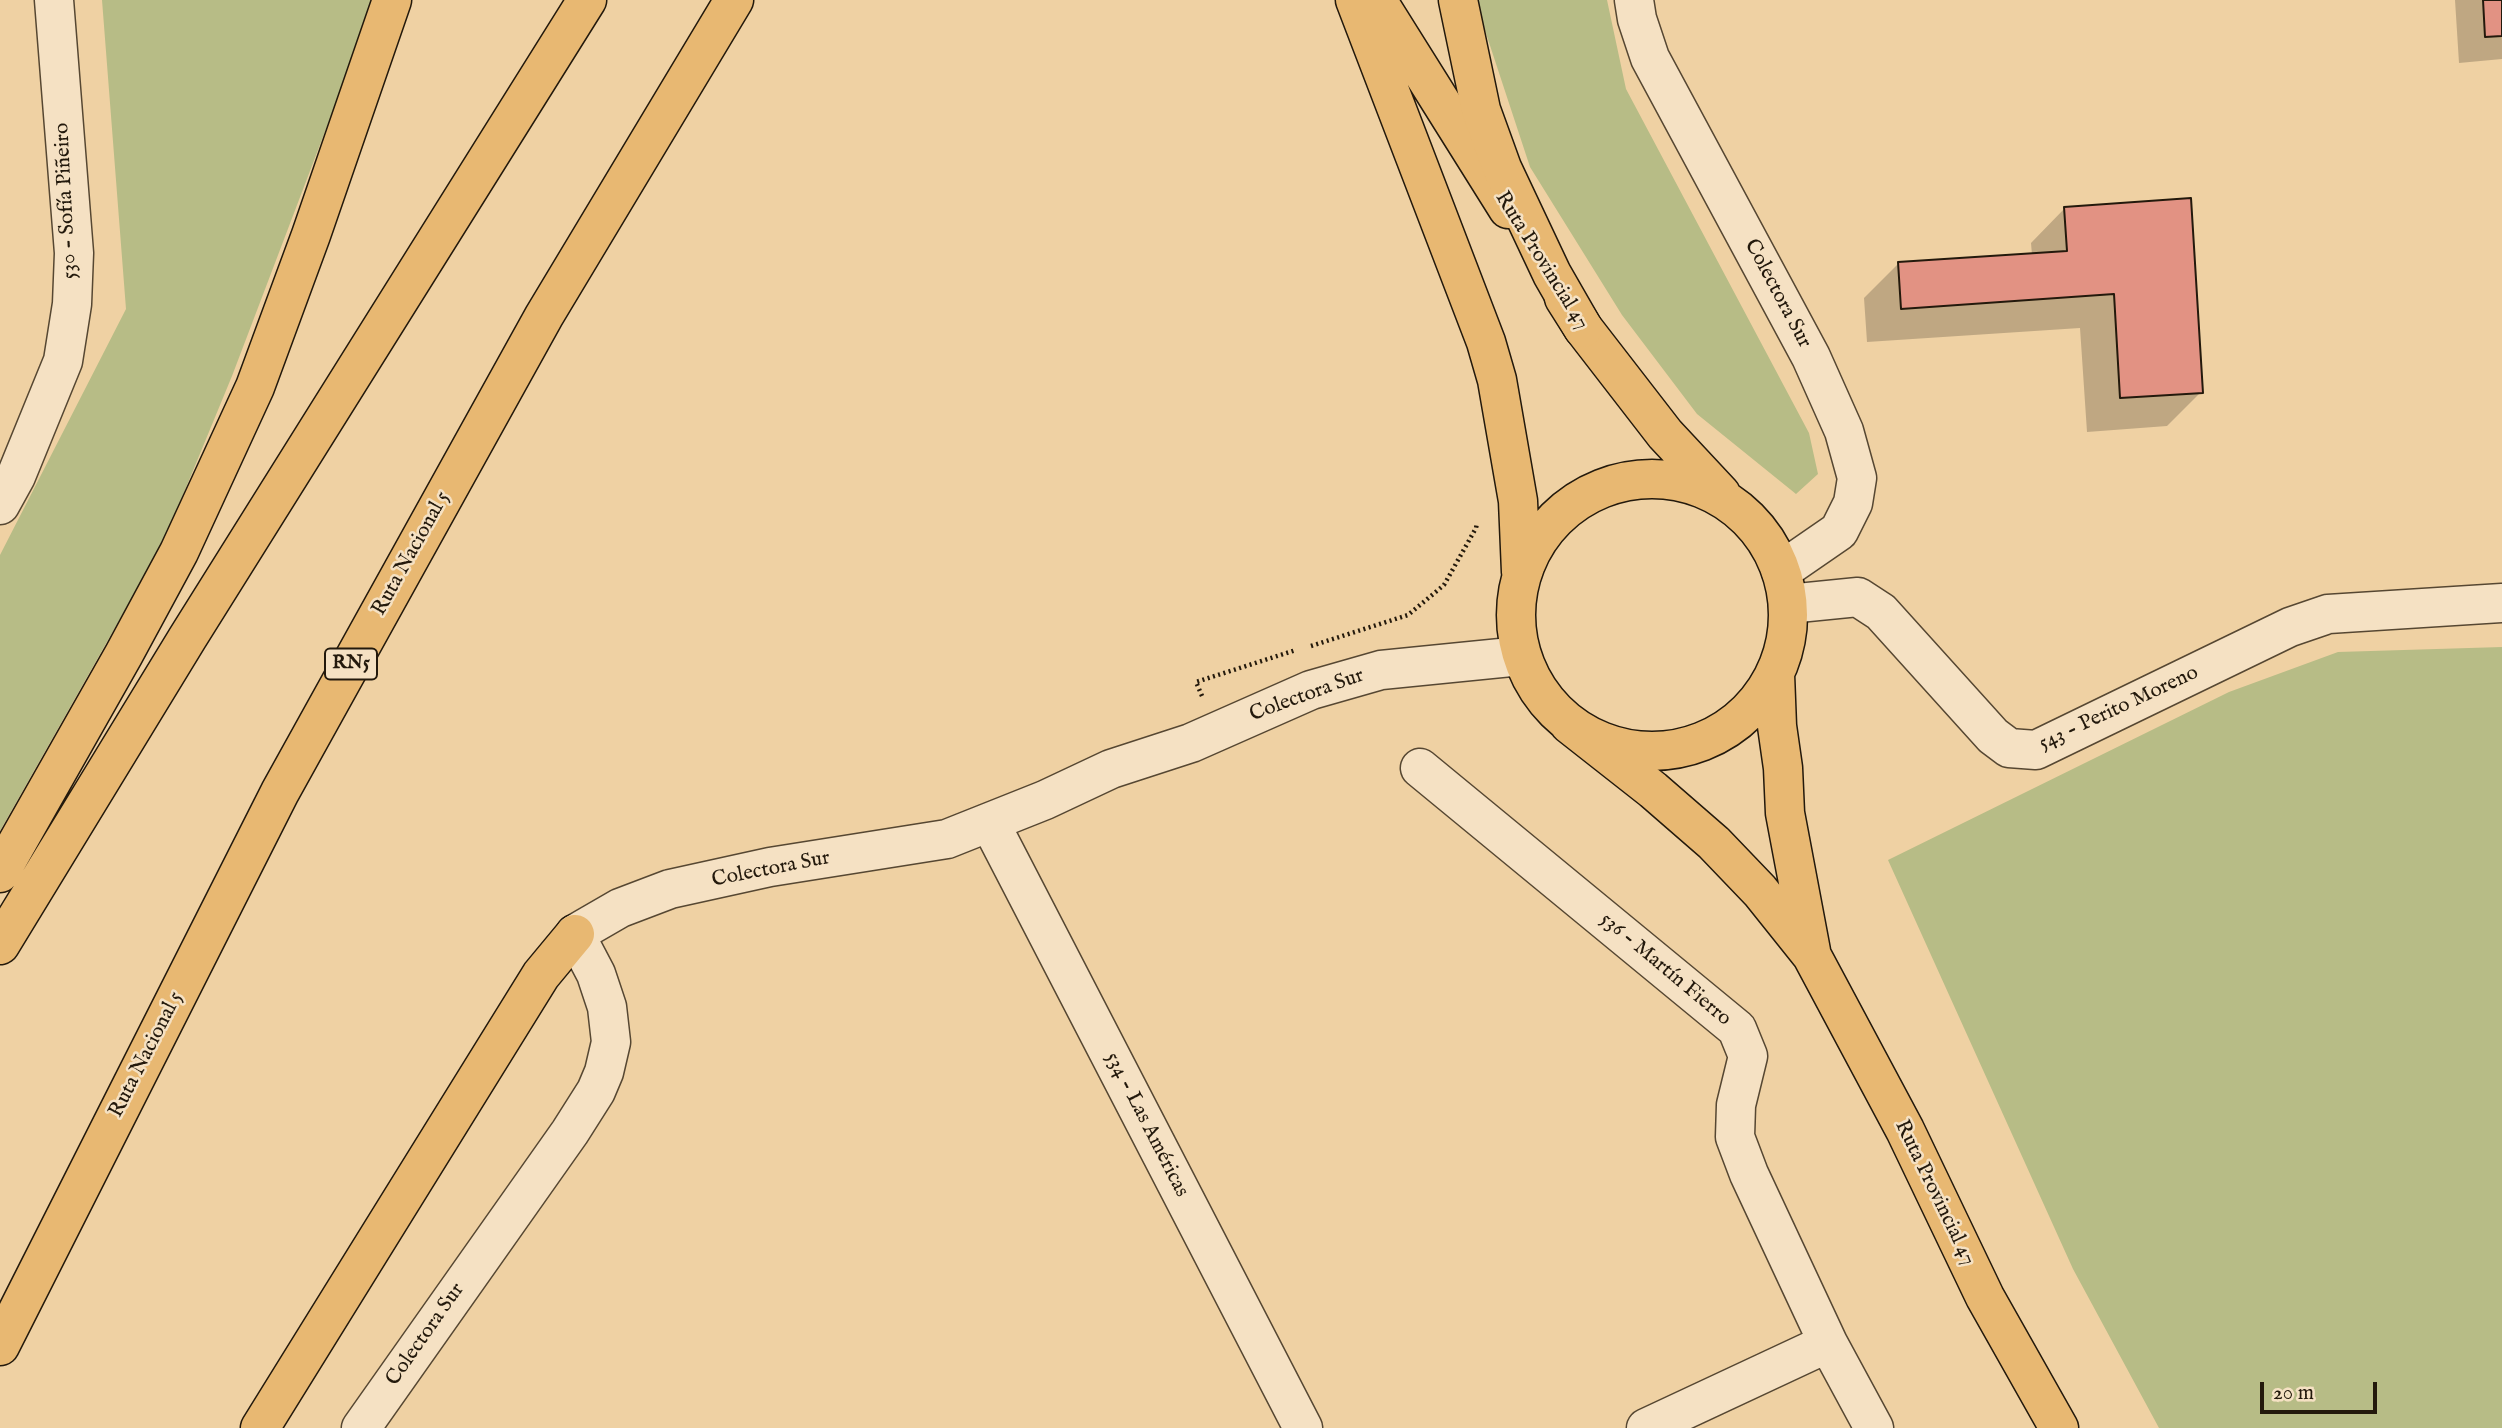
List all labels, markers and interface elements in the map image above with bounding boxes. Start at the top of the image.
street label: 530 - Sofía Piñeiro [50,122,84,280]
street label: Ruta Provincial 47 [1488,187,1594,335]
street label: Colectora Sur [1738,235,1816,353]
street label: Ruta Nacional 5 [367,487,457,621]
road number: RN5 [325,649,377,680]
street label: 543 - Perito Moreno [2035,661,2203,757]
street label: Colectora Sur [1246,664,1368,728]
street label: Colectora Sur [710,846,832,894]
street label: 536 - Martín Fierro [1594,908,1736,1032]
street label: Ruta Nacional 5 [104,988,190,1122]
street label: 534 - Las Américas [1099,1048,1193,1202]
street label: Ruta Provincial 47 [1888,1116,1980,1270]
street label: Colectora Sur [381,1279,471,1391]
scale bar [2264,1368,2381,1412]
text: 20 m [2273,1380,2314,1407]

